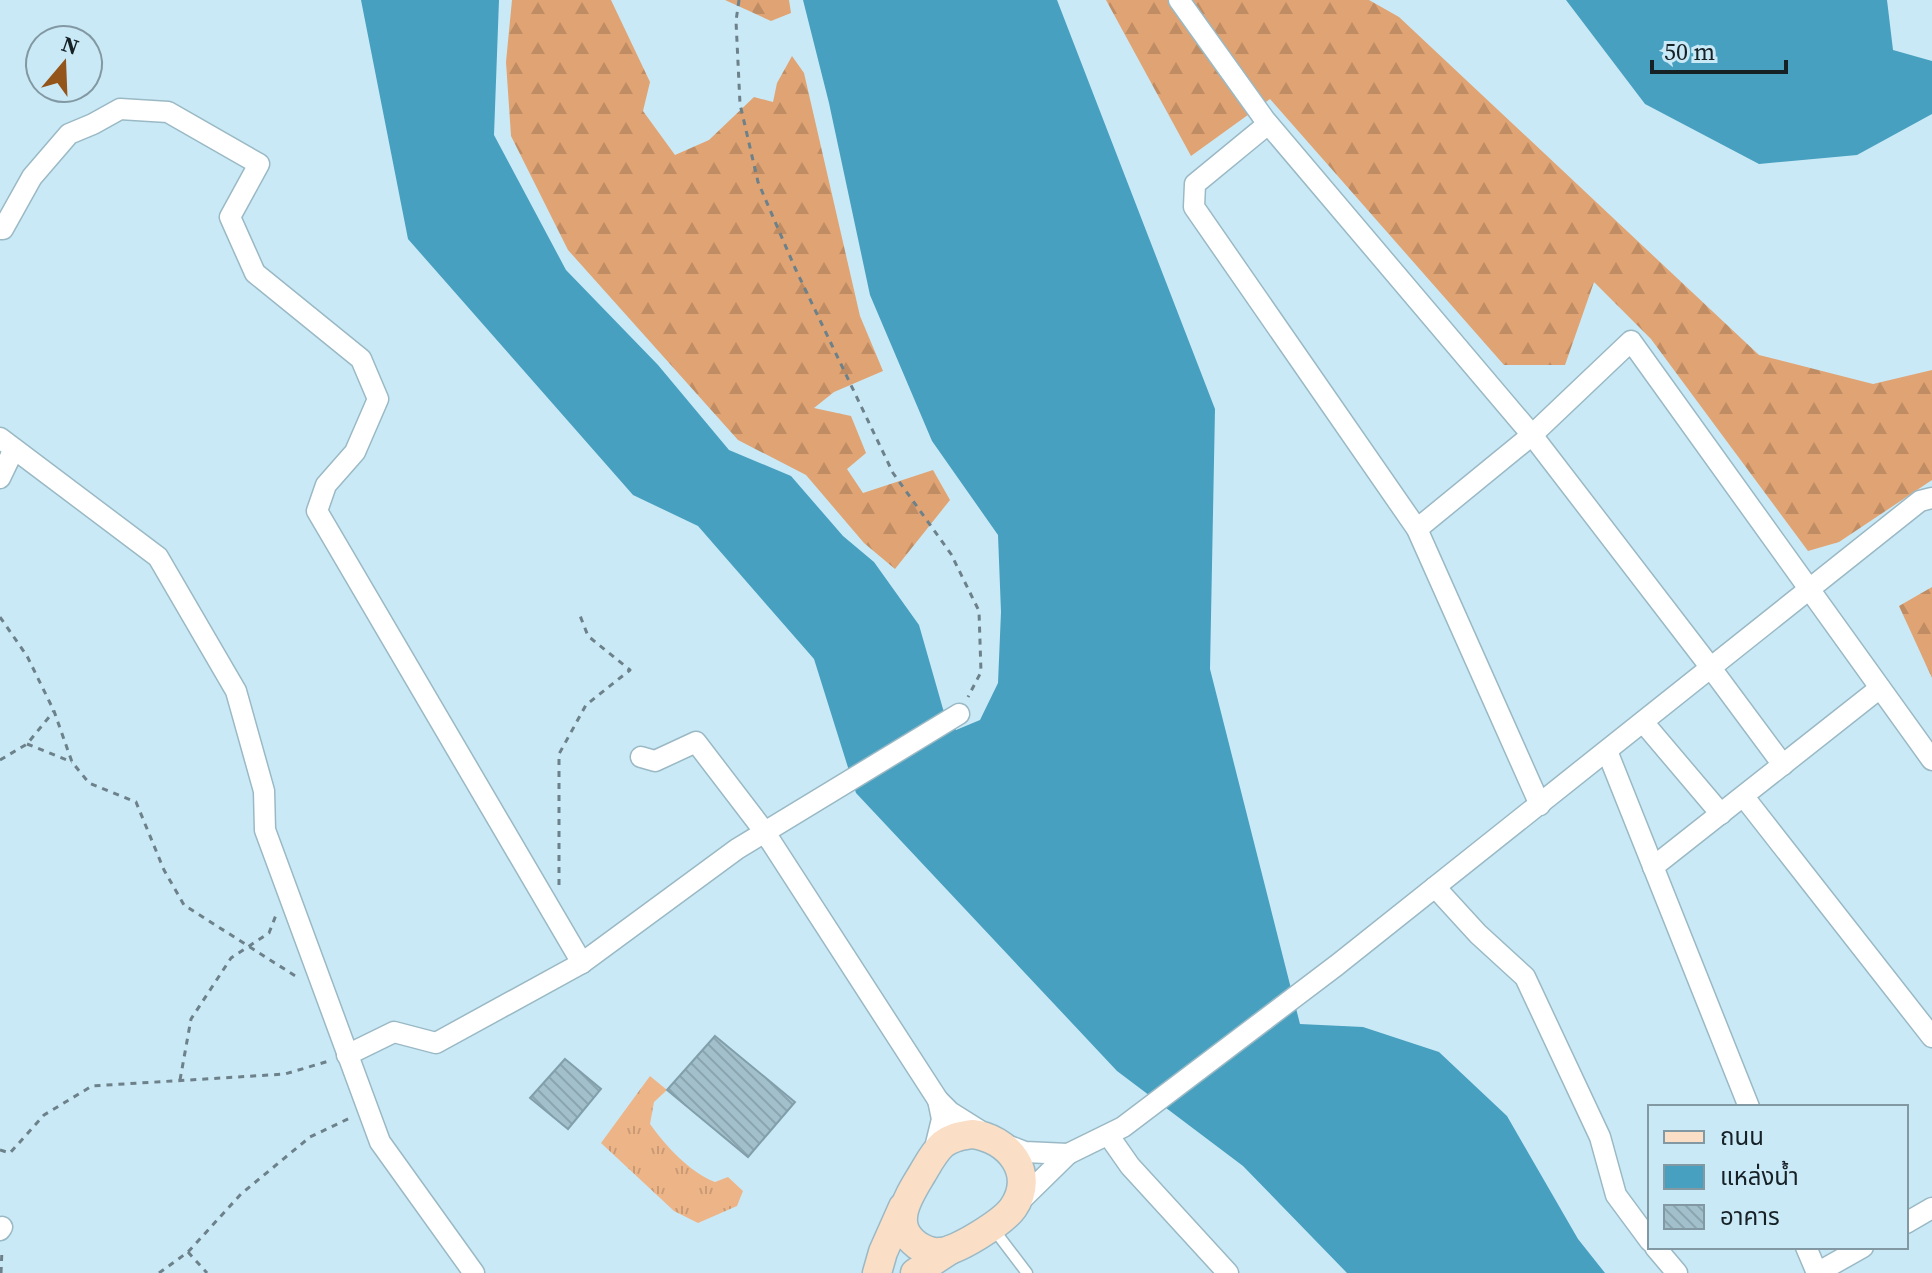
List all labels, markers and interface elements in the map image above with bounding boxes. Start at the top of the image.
north arrow [24,24,104,104]
scale bar [1652,24,1786,74]
text: N [58,28,83,62]
text: 50 m [1664,35,1715,68]
legend [1648,1105,1908,1249]
text: ถนน [1720,1120,1764,1153]
text: แหล่งน้ำ [1720,1160,1799,1193]
text: อาคาร [1720,1200,1780,1233]

